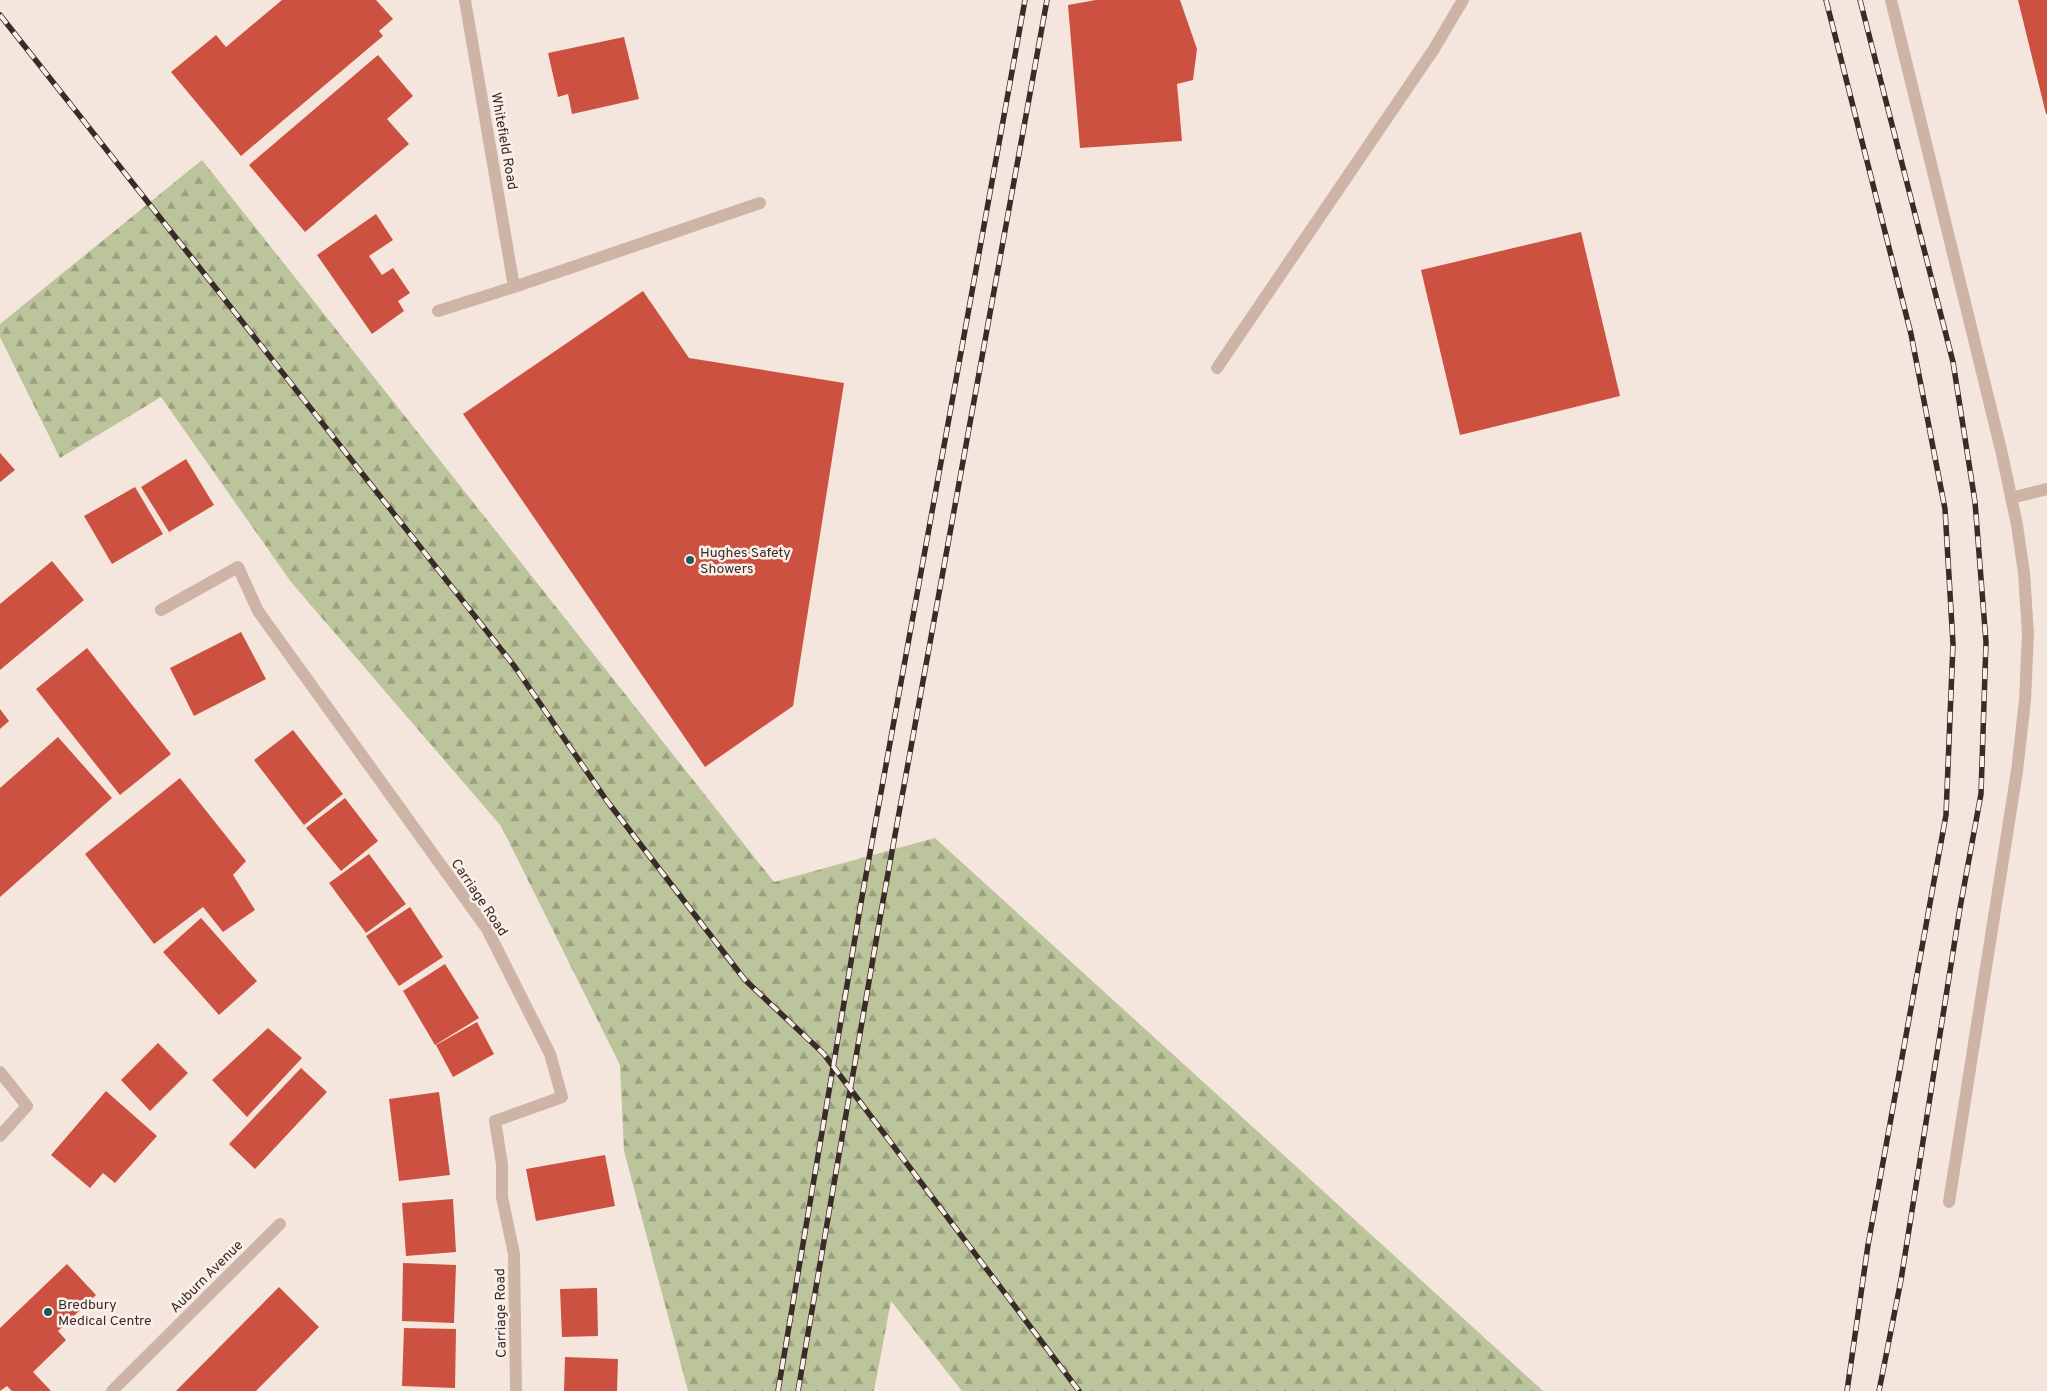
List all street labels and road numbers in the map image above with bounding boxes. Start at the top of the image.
street label: Whitefield Road [487,91,520,191]
street label: Carriage Road [447,856,511,940]
street label: Auburn Avenue [167,1237,247,1317]
street label: Carriage Road [492,1268,511,1358]

